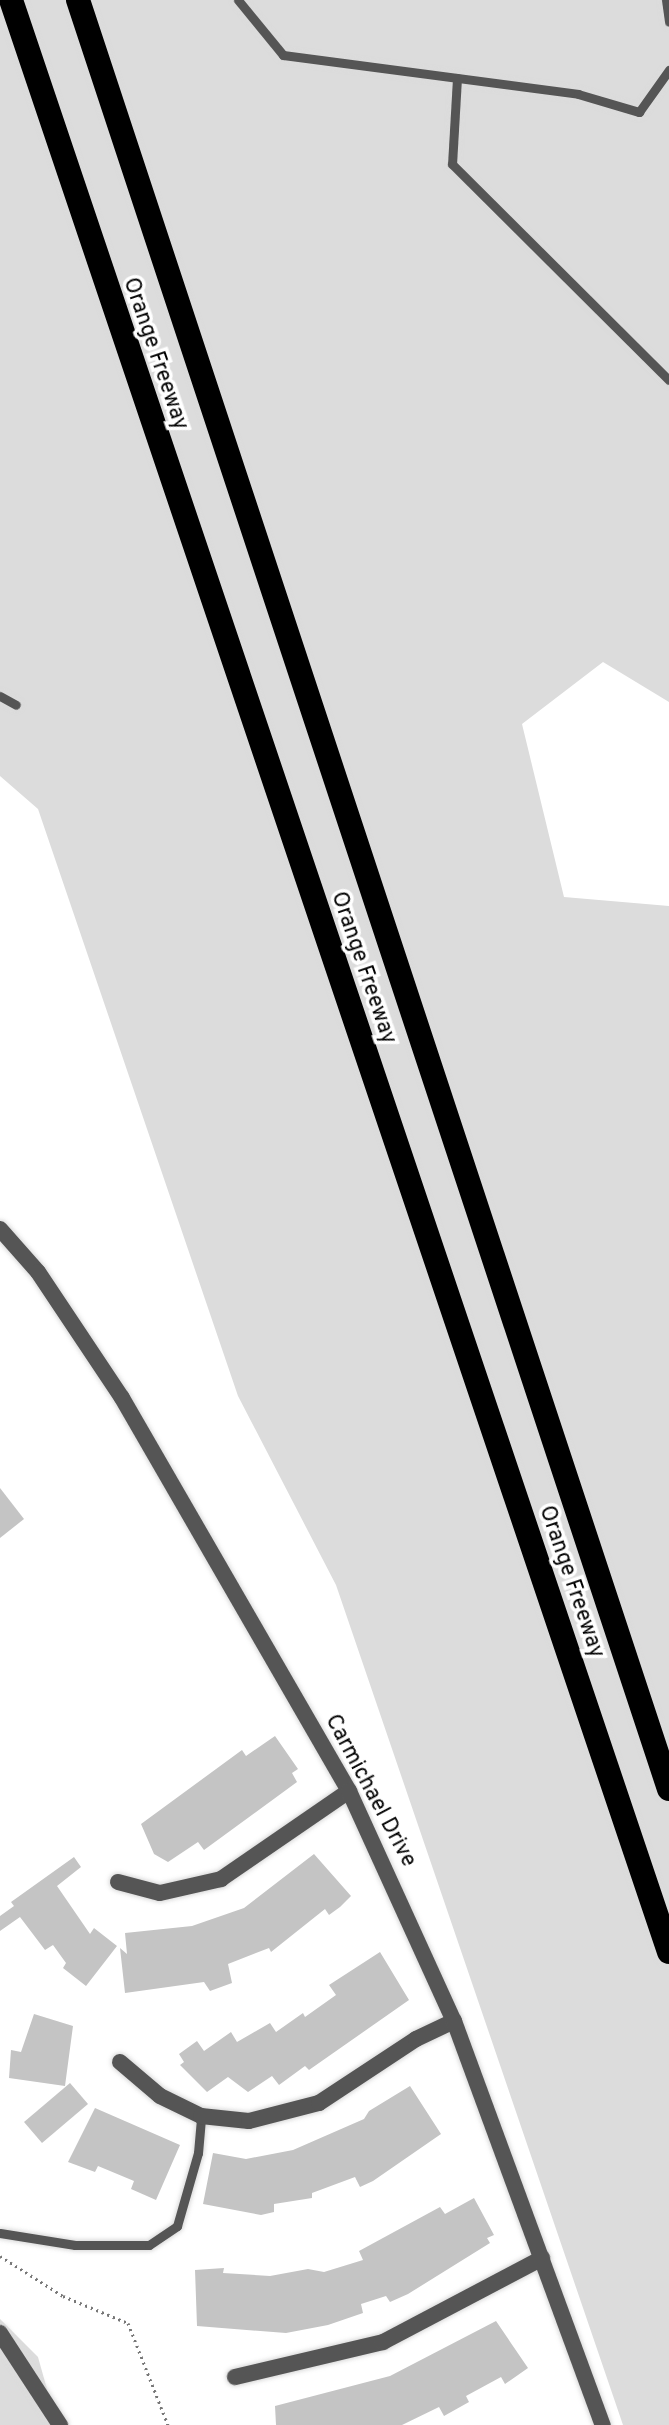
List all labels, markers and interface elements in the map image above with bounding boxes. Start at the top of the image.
street label: Orange Freeway [117,274,193,434]
street label: Orange Freeway [325,888,401,1048]
street label: Orange Freeway [533,1502,609,1662]
street label: Carmichael Drive [319,1710,421,1872]

